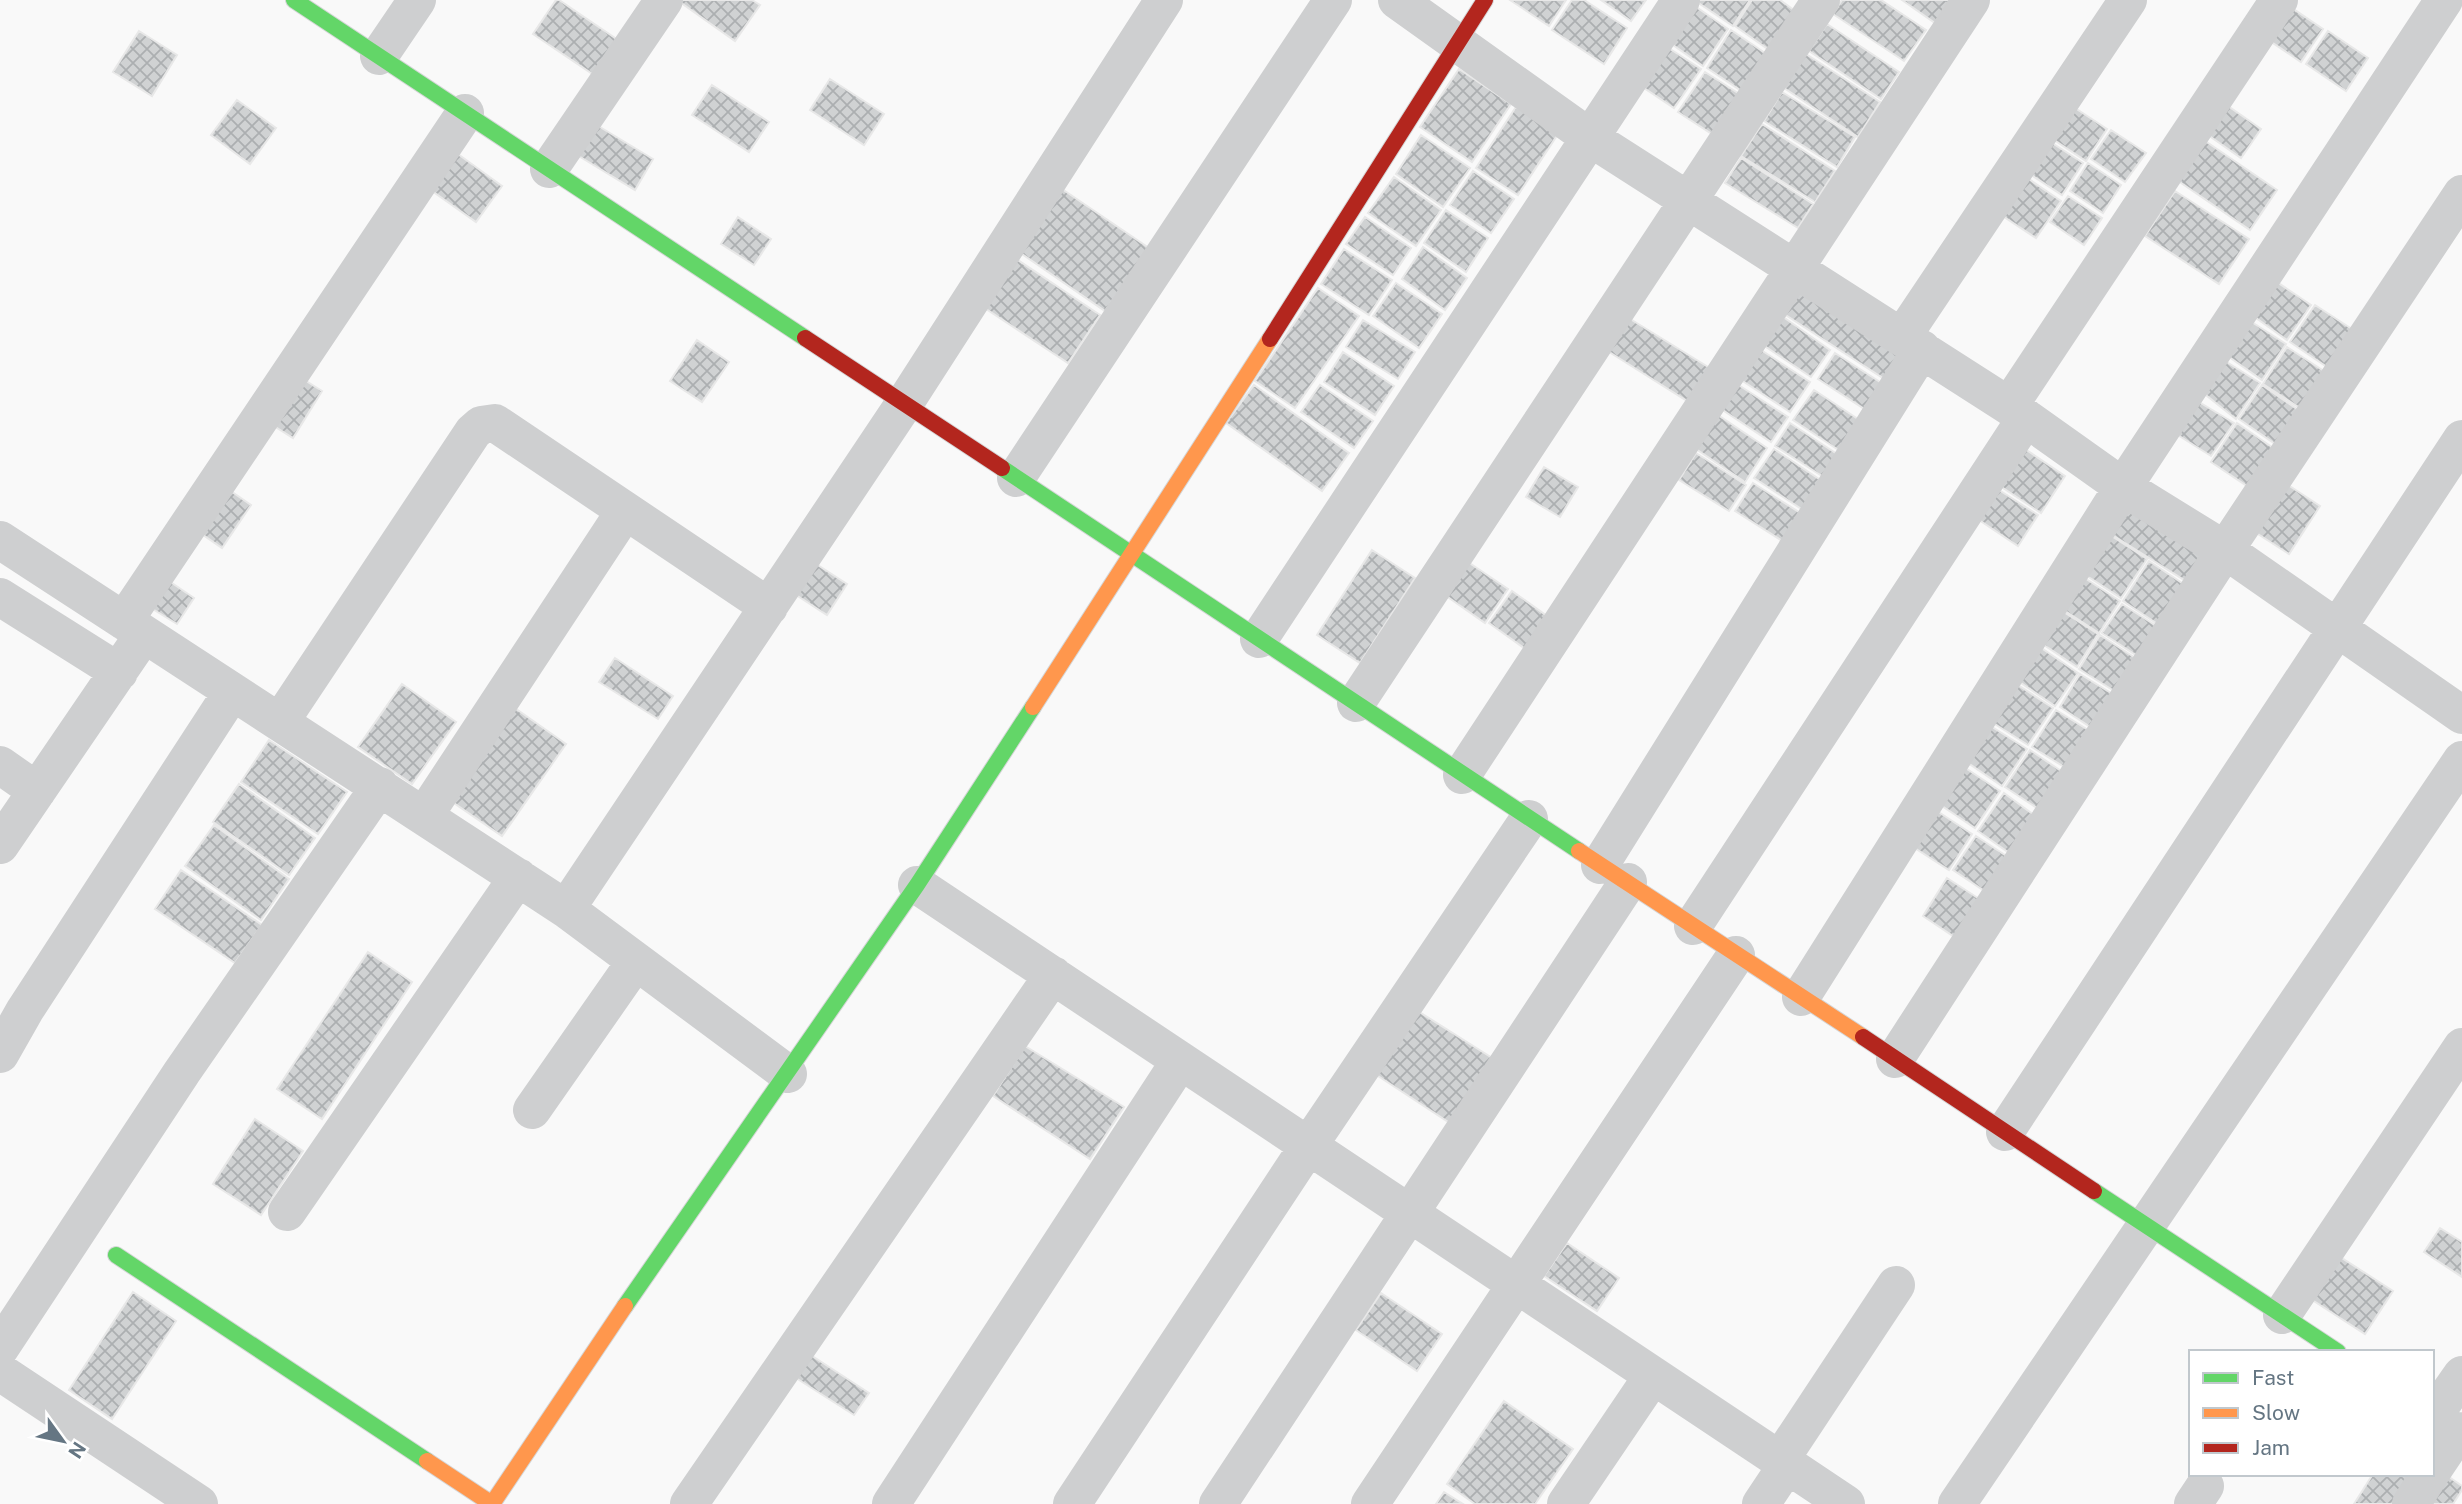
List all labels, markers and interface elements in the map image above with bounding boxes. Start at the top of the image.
legend [2189,1350,2434,1476]
text: Fast [2252,1365,2294,1390]
text: Slow [2252,1400,2300,1425]
north arrow [28,1406,98,1476]
text: Jam [2252,1435,2290,1460]
text: N [64,1438,91,1462]

